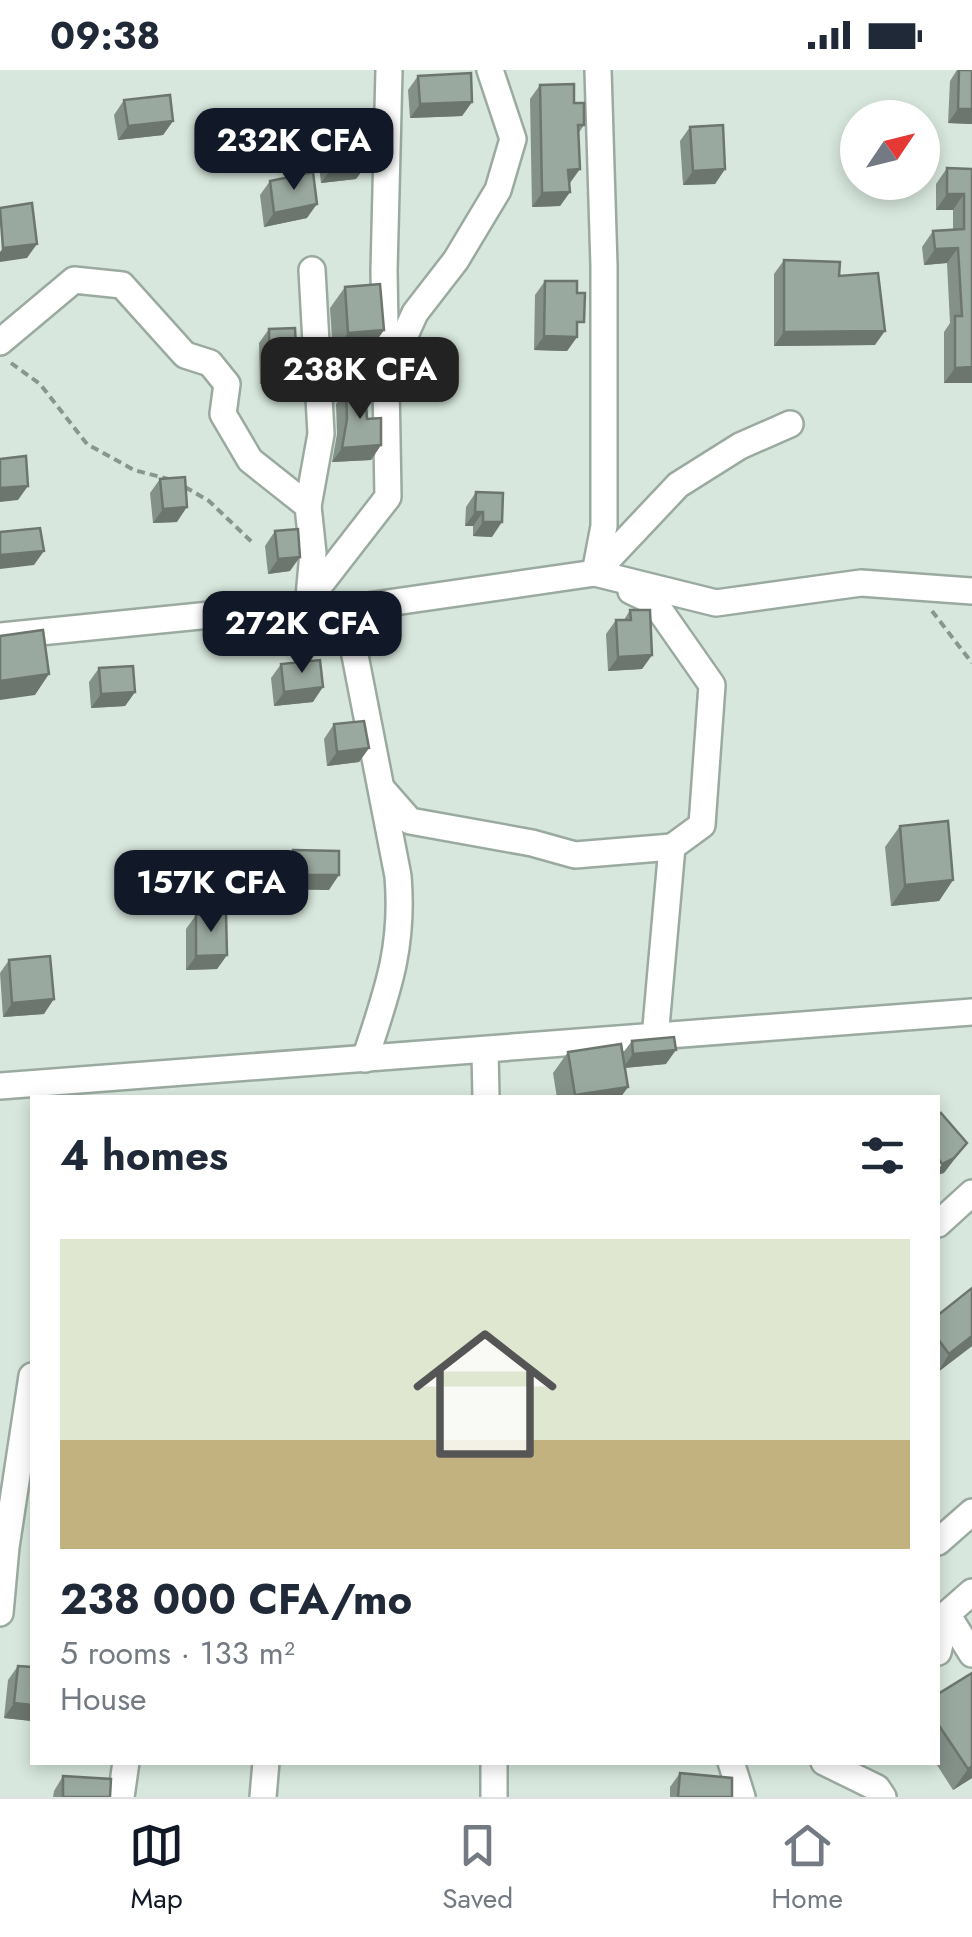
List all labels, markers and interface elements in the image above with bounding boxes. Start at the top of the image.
text: 09:38 [50,8,160,63]
north arrow [840,100,940,200]
map controls [840,100,940,200]
pin: 232K CFA [191,108,397,193]
text: 232K CFA [216,117,372,163]
pin: 238K CFA [257,337,463,422]
text: 238K CFA [283,346,437,392]
pin: 272K CFA [199,591,405,676]
text: 272K CFA [225,600,379,646]
pin: 157K CFA [108,850,314,935]
text: 157K CFA [136,859,286,905]
text: 4 homes [60,1125,228,1186]
icon: filters [855,1128,910,1183]
icon: home [395,1304,575,1484]
text: 238 000 CFA/mo [60,1569,412,1630]
text: 5 rooms · 133 m² [60,1630,295,1676]
text: House [60,1676,147,1722]
tab: Map [129,1818,184,1919]
tab: Saved [442,1818,513,1919]
tab: Home [771,1818,843,1919]

